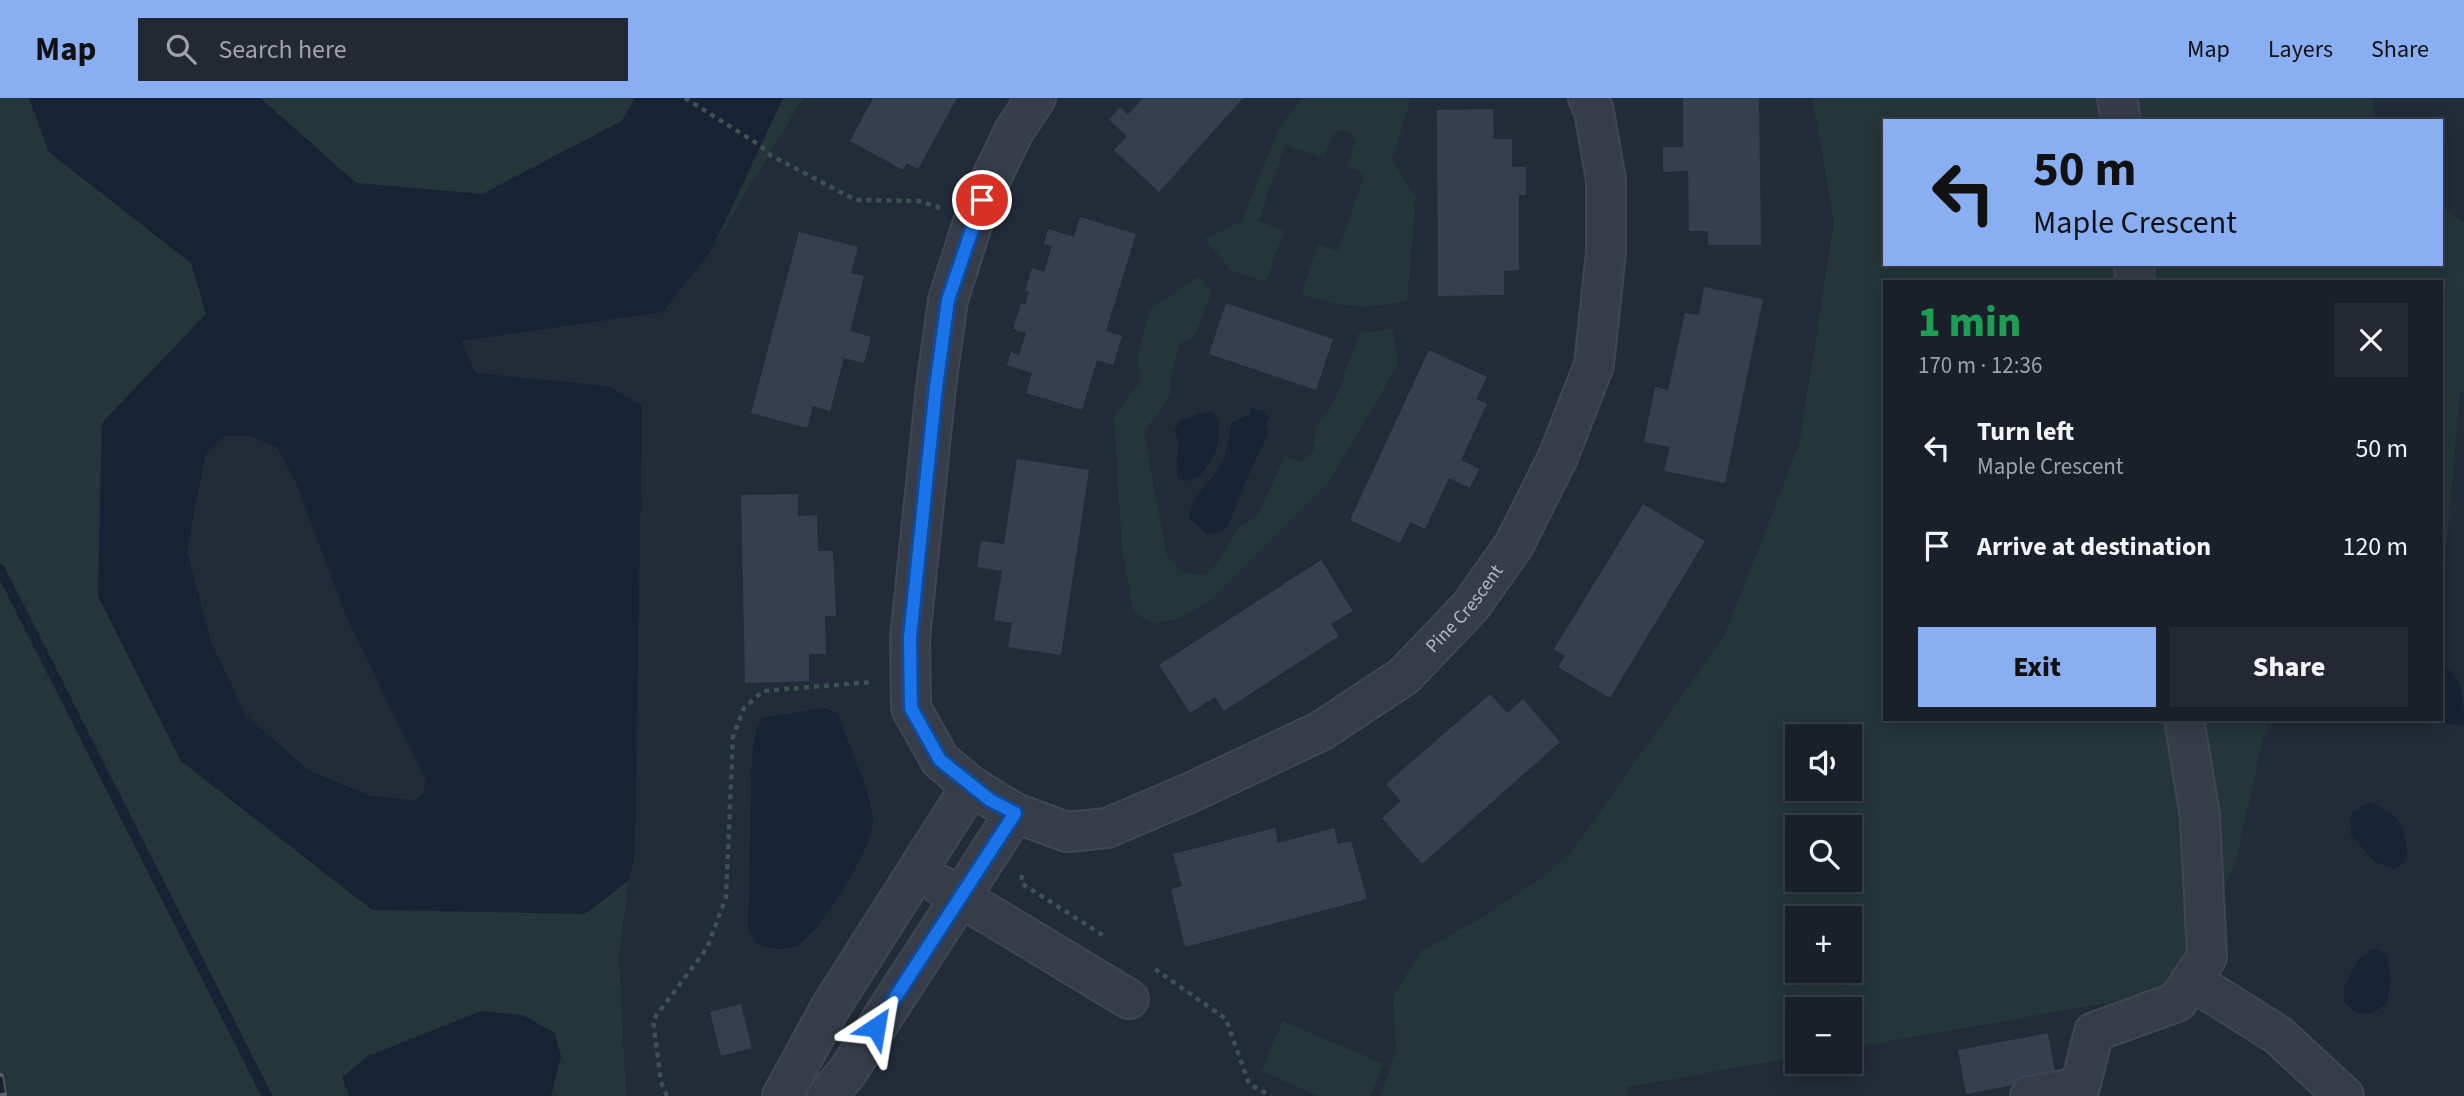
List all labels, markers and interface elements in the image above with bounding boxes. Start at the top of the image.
search box [138,18,628,81]
text: Map [35,26,96,73]
icon: search [162,30,200,68]
text: Search here [218,31,347,68]
text: Map [2187,32,2230,67]
text: Layers [2268,32,2333,67]
text: Share [2371,32,2429,67]
text: 50 m [2033,135,2137,205]
icon: left [1918,147,2009,238]
pin [952,170,1012,230]
icon: arrive [963,181,1001,219]
text: Maple Crescent [2033,200,2237,246]
text: 1 min [1918,293,2021,353]
button: close [2334,303,2408,377]
text: 170 m · 12:36 [1918,349,2042,382]
text: Turn left [1977,413,2074,450]
icon: left [1918,429,1956,467]
text: 50 m [2355,430,2408,467]
text: Maple Crescent [1977,450,2124,483]
icon: arrive [1918,527,1956,565]
text: Arrive at destination [1977,528,2211,565]
text: 120 m [2342,528,2408,565]
street label: Pine Crescent [1419,559,1510,659]
button: Exit [1918,627,2156,707]
button: Share [2170,627,2408,707]
map controls [1785,724,1862,1074]
button: sound [1785,724,1862,801]
button: search [1785,815,1862,892]
button: + [1785,906,1862,983]
position arrow [839,990,913,1064]
button: − [1785,997,1862,1074]

